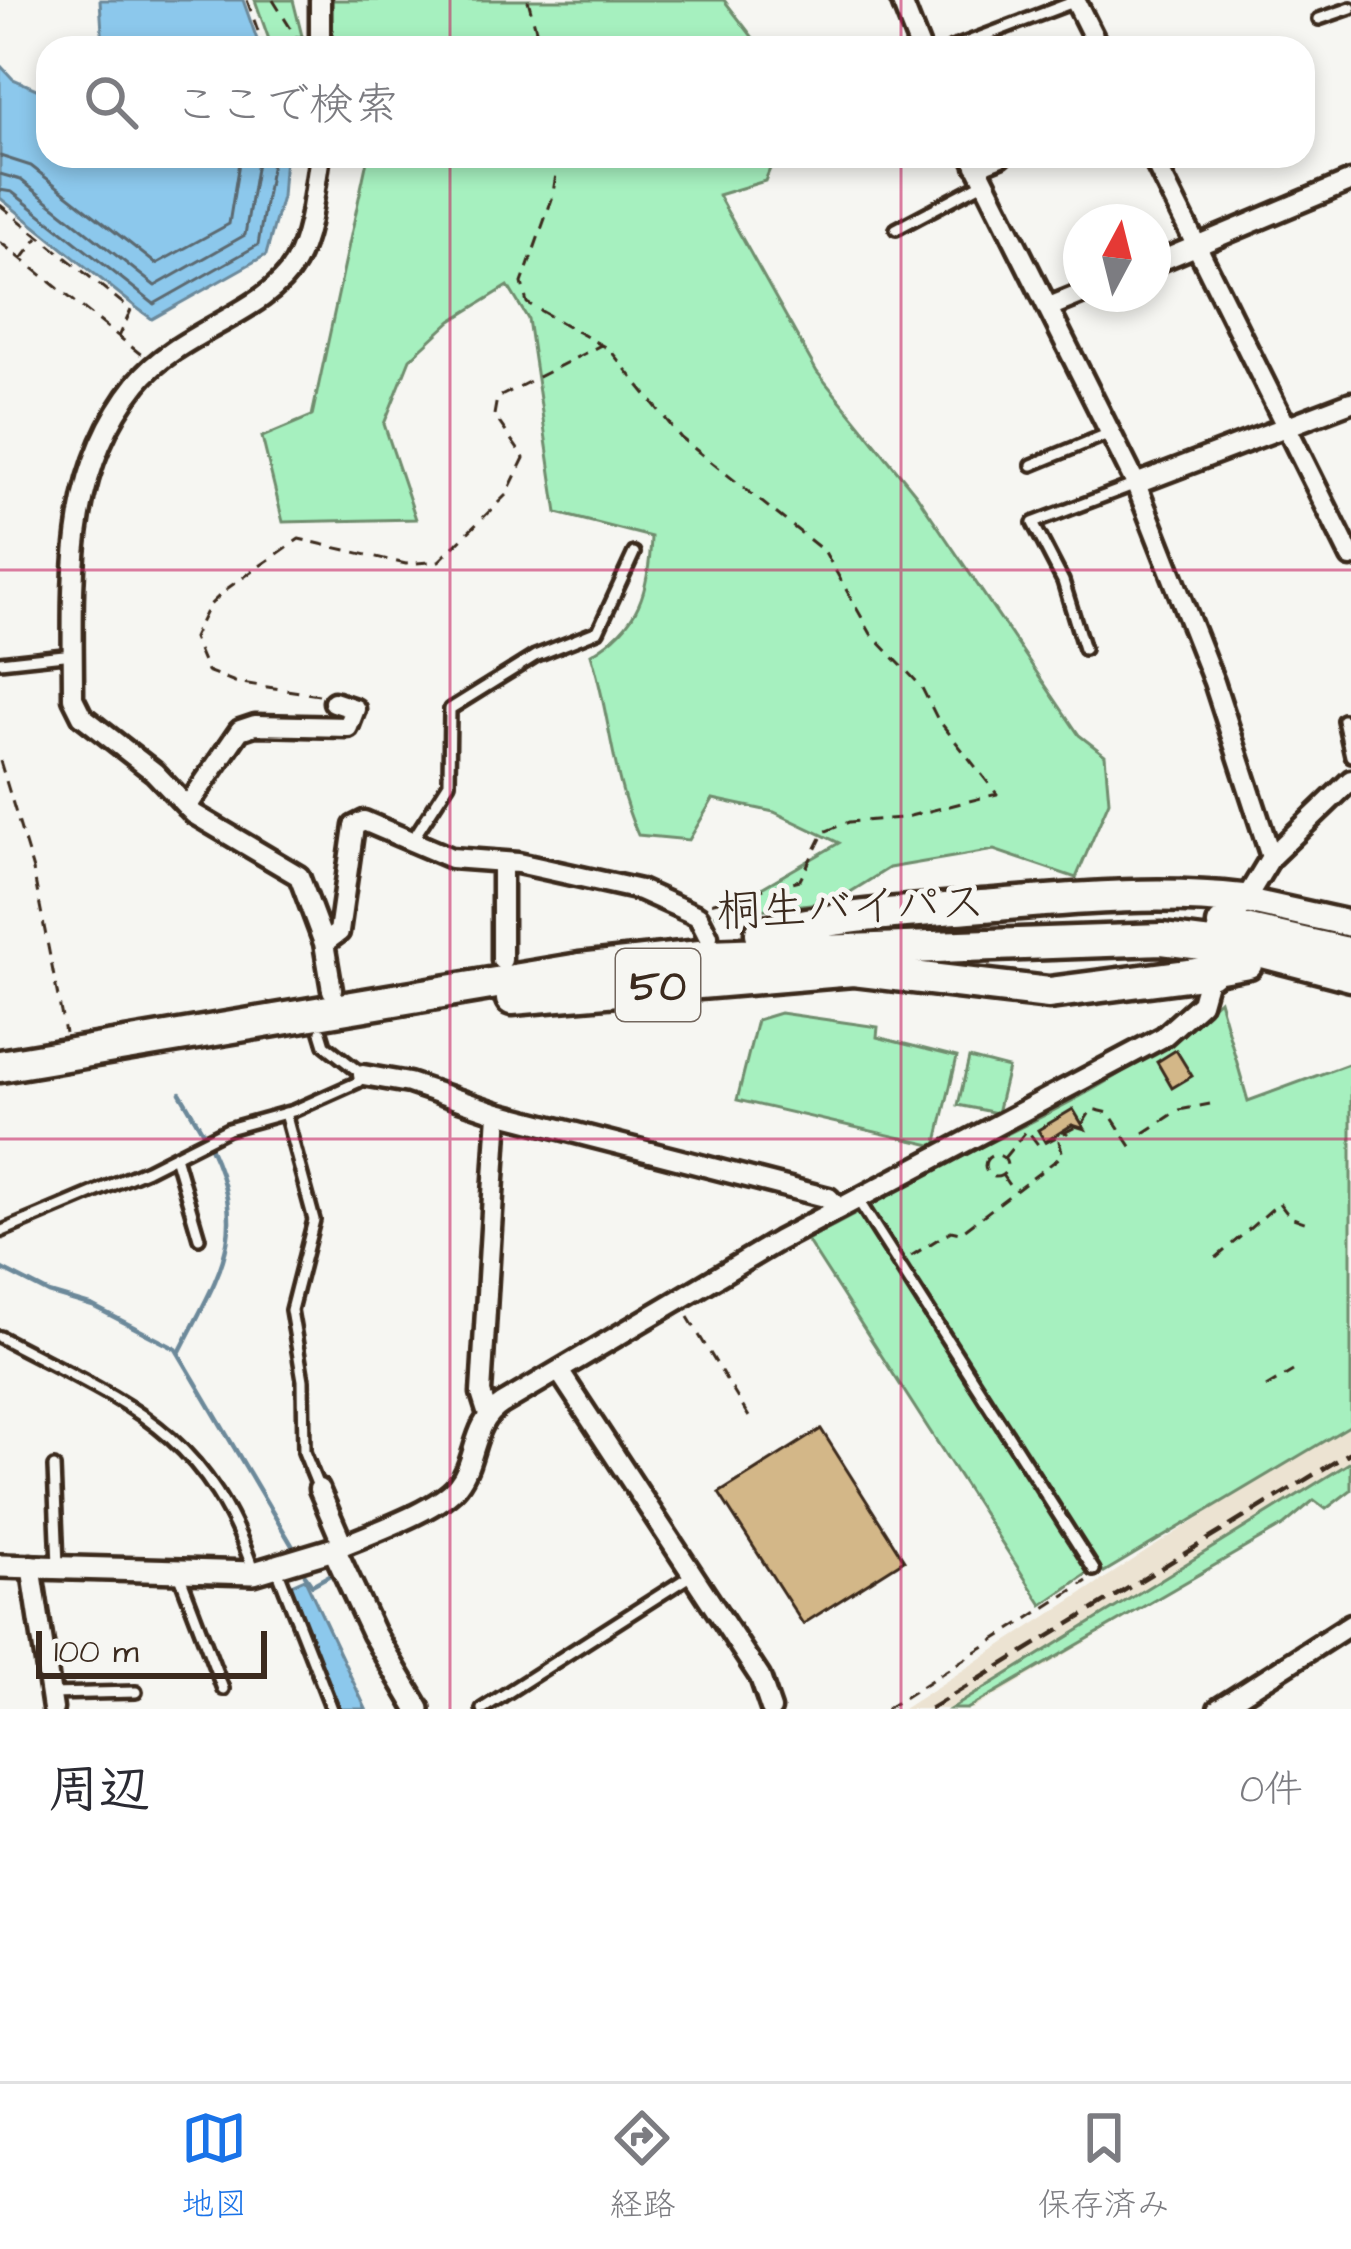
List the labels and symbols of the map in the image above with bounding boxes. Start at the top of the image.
north arrow [1063,204,1171,312]
street label: 桐生バイパス [716,872,987,944]
road number: 50 [616,949,700,1021]
scale bar [36,1625,267,1678]

